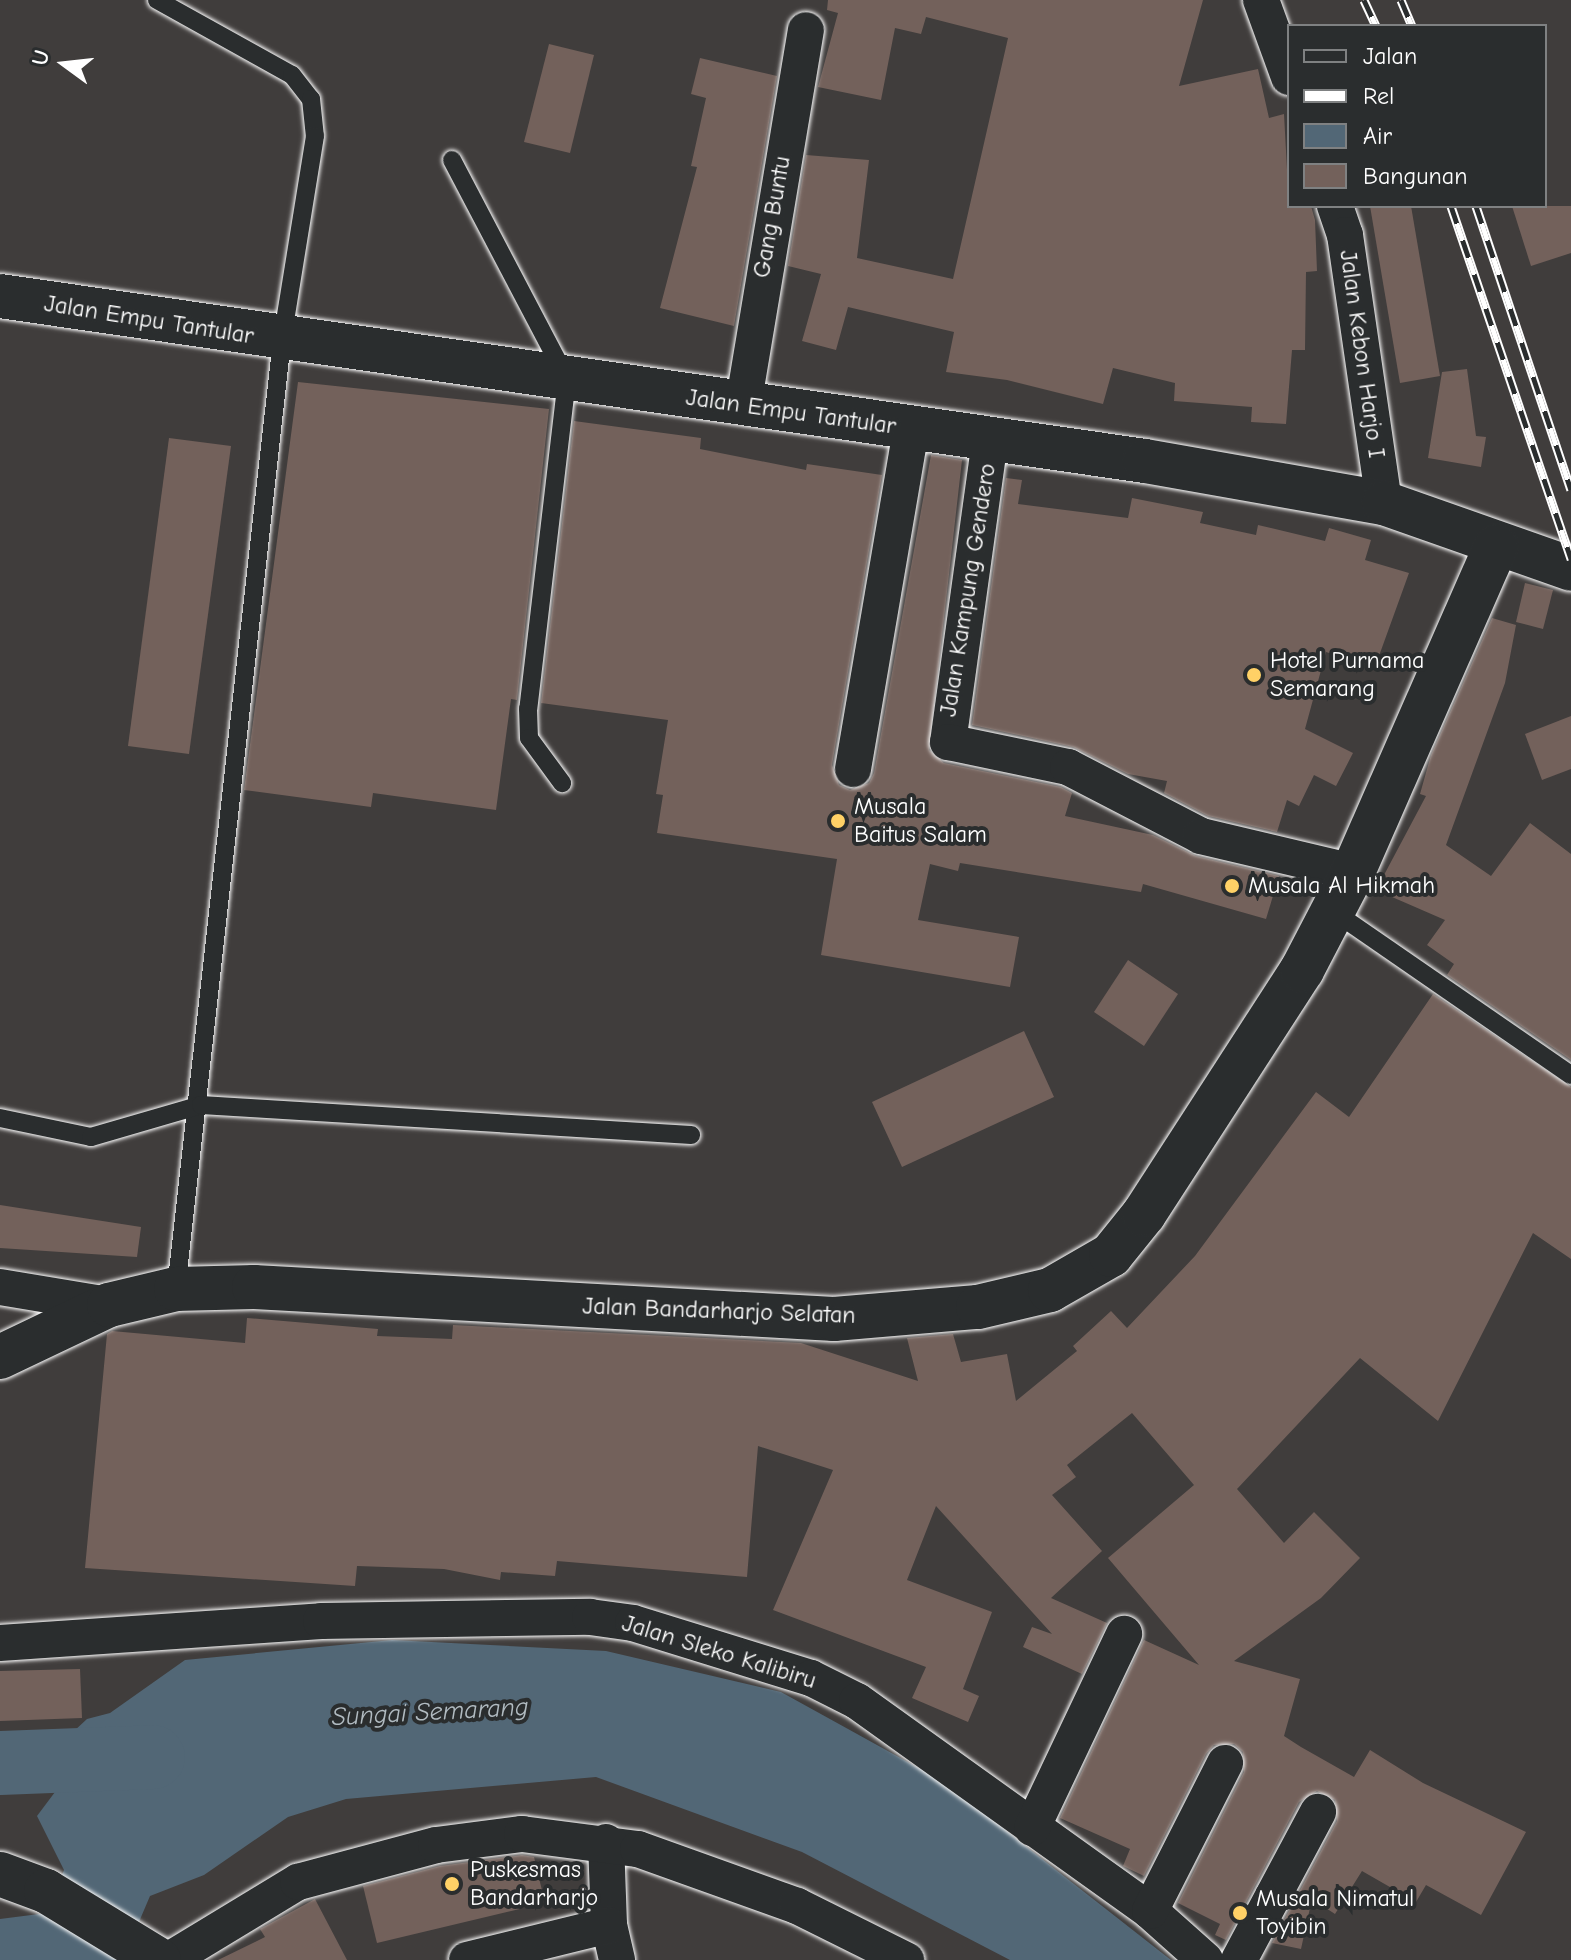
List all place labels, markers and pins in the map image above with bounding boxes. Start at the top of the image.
place label: Hotel Purnama Semarang [1270,647,1424,703]
marker: Hotel Purnama Semarang [1245,666,1263,684]
place label: Musala Baitus Salam [854,793,987,849]
marker: Musala Baitus Salam [829,812,847,830]
place label: Musala Al Hikmah [1248,872,1435,900]
marker: Musala Al Hikmah [1223,877,1241,895]
place label: Puskesmas Bandarharjo [470,1856,598,1912]
marker: Puskesmas Bandarharjo [441,1873,463,1895]
place label: Musala Nimatul Toyibin [1256,1885,1414,1941]
marker: Musala Nimatul Toyibin [1231,1904,1249,1922]

